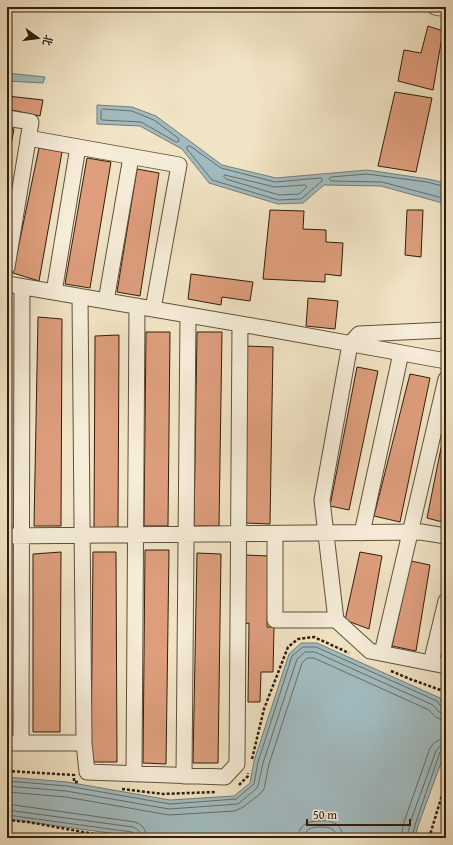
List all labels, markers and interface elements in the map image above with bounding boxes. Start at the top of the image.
north arrow [18,18,58,58]
text: 北 [39,33,57,48]
scale bar [307,801,410,827]
text: 50 m [313,806,337,823]

